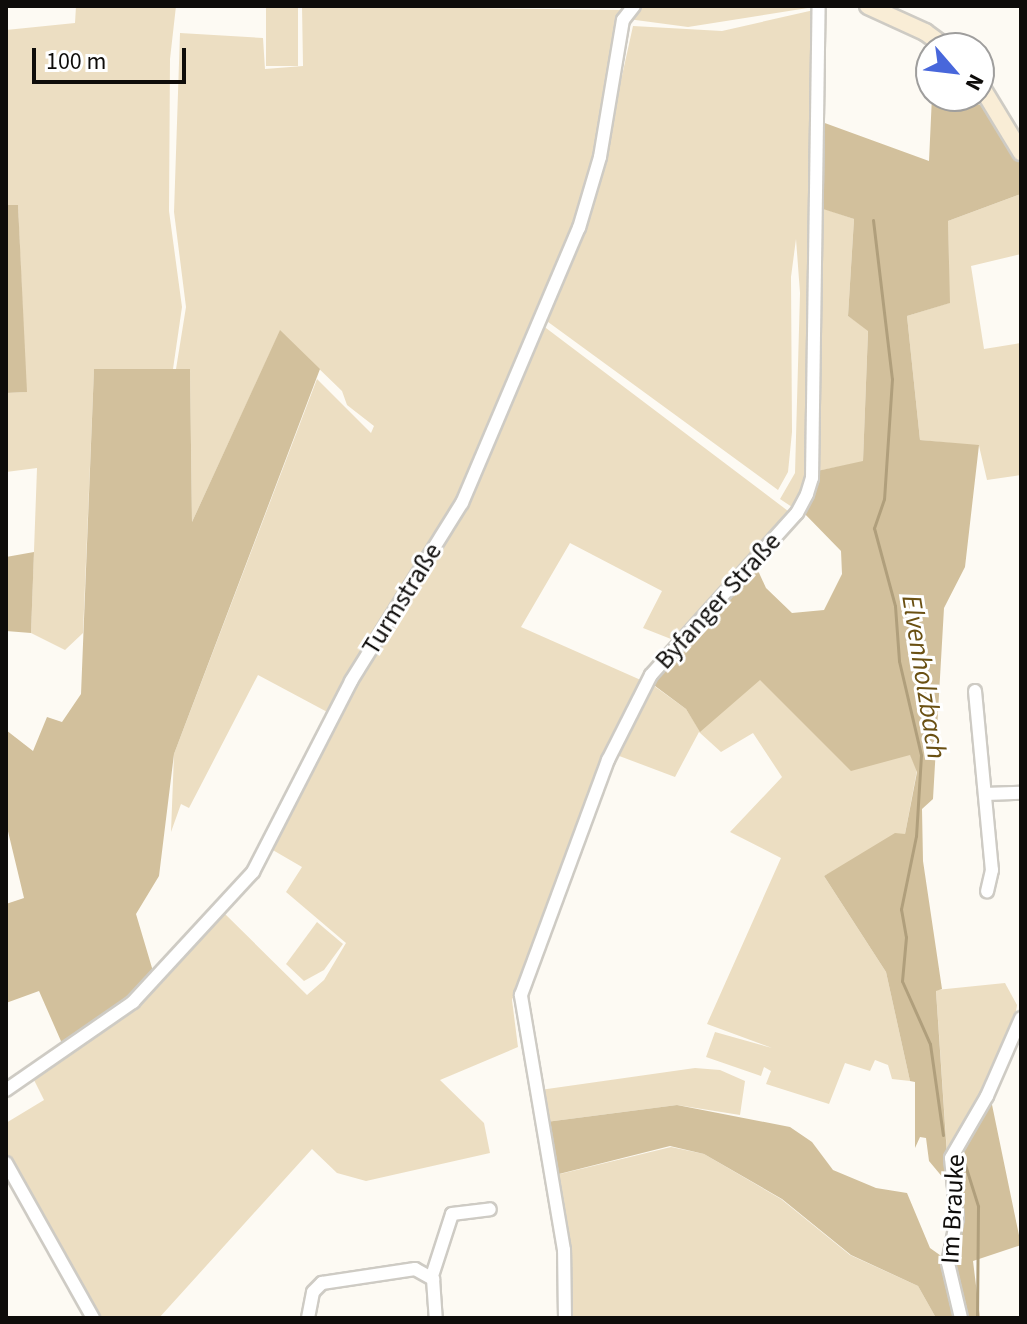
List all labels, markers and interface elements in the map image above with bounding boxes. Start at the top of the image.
scale bar [36,32,190,82]
north arrow [915,32,995,112]
text: 100 m [46,44,106,79]
text: N [957,68,992,96]
street label: Byfanger Straße [649,526,787,676]
street label: Turmstraße [355,537,449,661]
water label: Elvenholzbach [894,592,954,762]
street label: Im Brauke [935,1153,971,1265]

